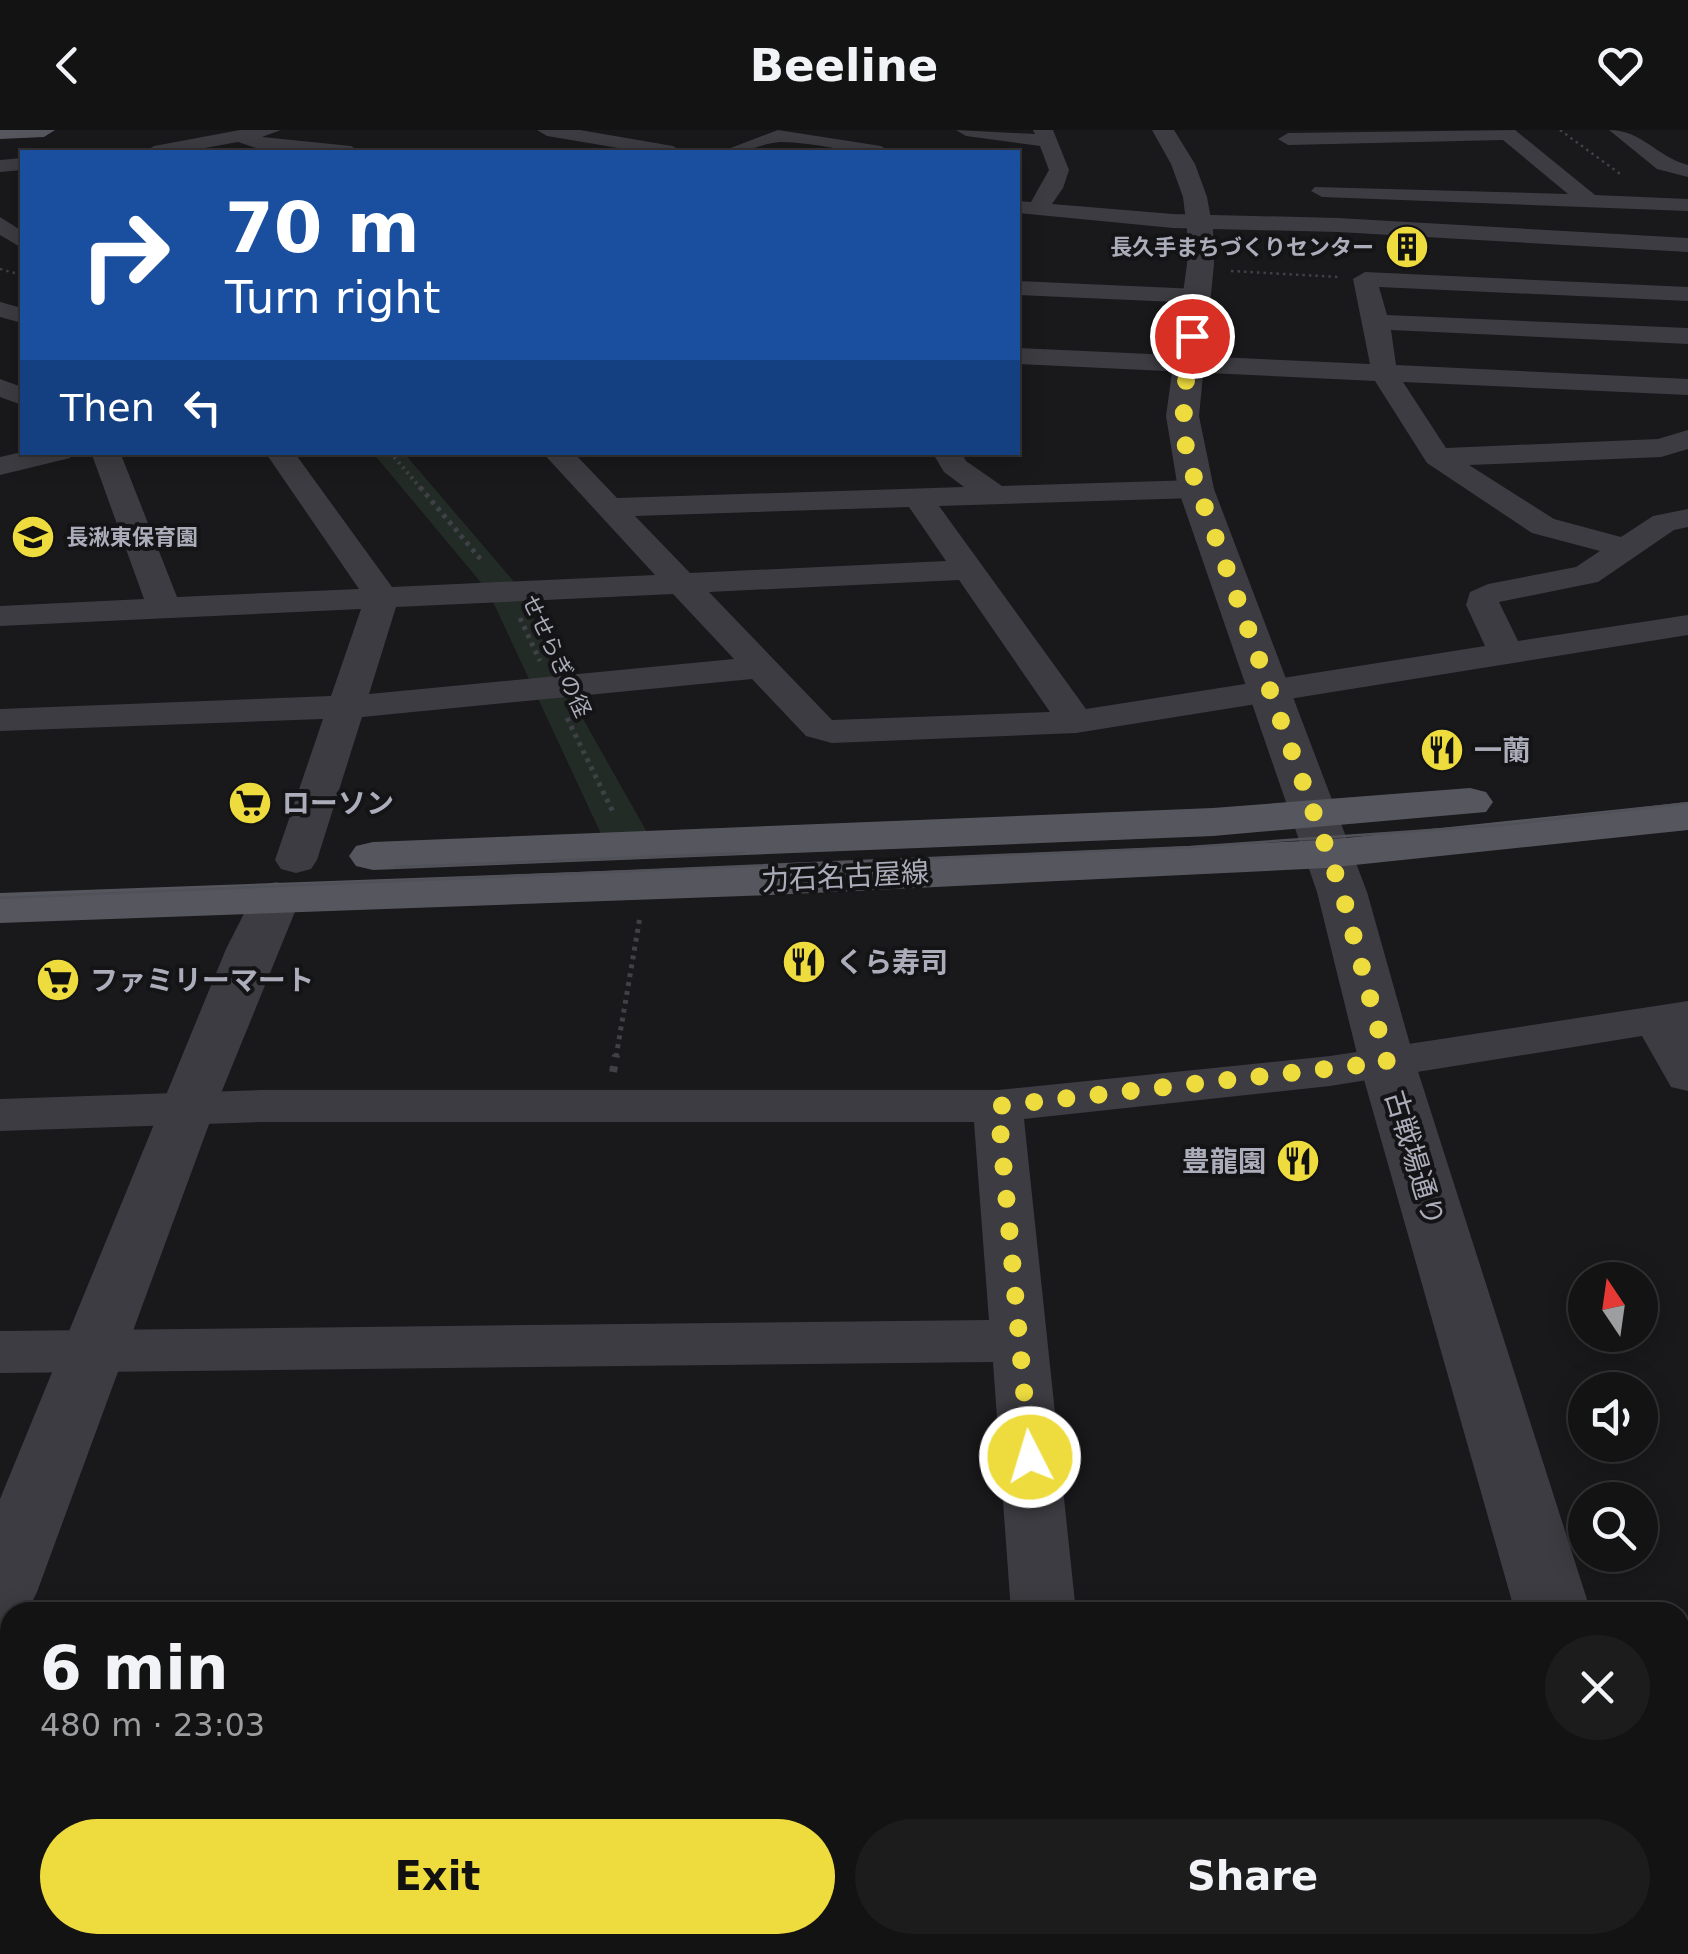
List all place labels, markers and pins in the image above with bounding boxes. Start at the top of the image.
building icon: 長久手まちづくりセンター [1384,224,1430,270]
place label: 長久手まちづくりセンター [1110,235,1374,260]
pin [1150,294,1235,379]
school or university icon: 長湫東保育園 [10,514,56,560]
place label: 長湫東保育園 [66,525,198,550]
restaurant icon: 一蘭 [1419,727,1465,773]
place label: 一蘭 [1474,734,1530,767]
supermarket icon: ローソン [227,780,273,826]
place label: ローソン [282,787,394,820]
restaurant icon: くら寿司 [781,939,827,985]
place label: くら寿司 [836,946,948,979]
supermarket icon: ファミリーマート [35,957,81,1003]
place label: ファミリーマート [90,964,314,997]
restaurant icon: 豊龍園 [1275,1138,1321,1184]
place label: 豊龍園 [1182,1145,1266,1178]

